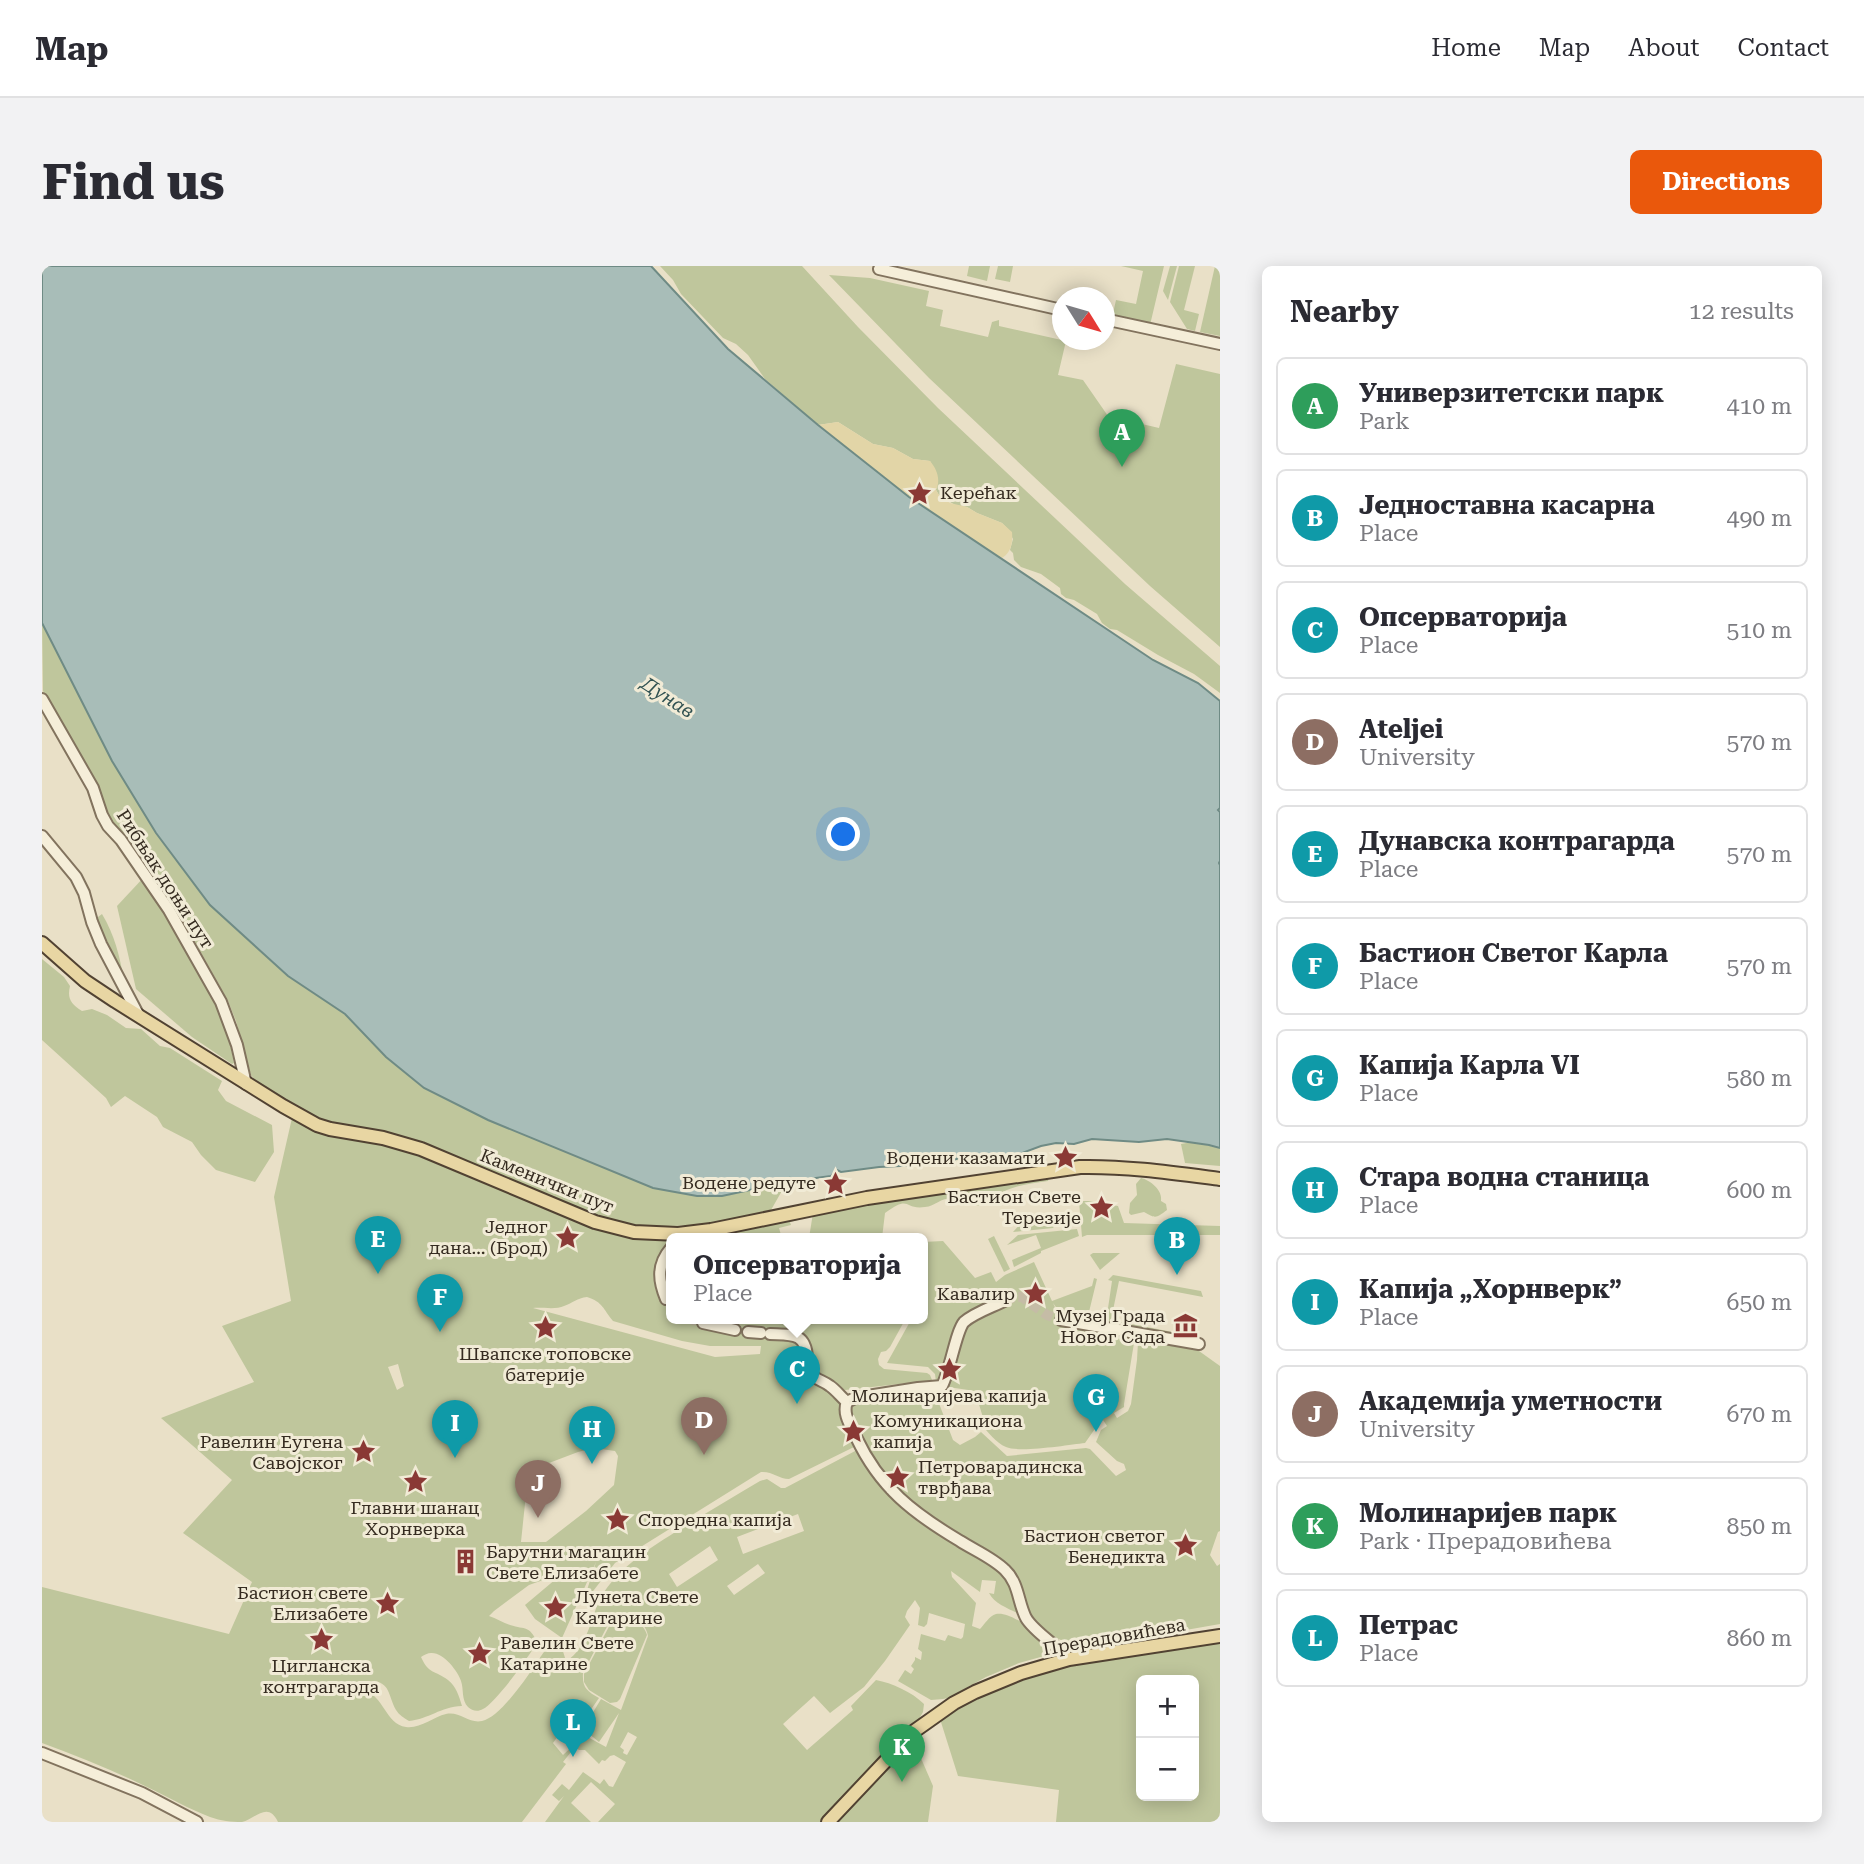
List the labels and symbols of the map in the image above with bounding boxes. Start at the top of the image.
north arrow [1052,287,1115,350]
pin: A [1099,409,1145,467]
place icon: Керећак [906,479,934,507]
place label: Керећак [940,482,1017,503]
water label: Дунав [636,671,699,723]
street label: Рибњак доњи пут [113,805,218,952]
your location [826,817,860,851]
street label: Каменички пут [477,1144,617,1217]
place icon: Водени казамати [1051,1144,1079,1172]
place label: Водени казамати [886,1147,1045,1168]
place icon: Водене редуте [822,1169,850,1197]
place label: Водене редуте [682,1172,816,1193]
place label: Бастион Свете Терезије [947,1186,1081,1228]
place icon: Бастион Свете Терезије [1087,1193,1115,1221]
pin: E [355,1216,401,1274]
place label: Једног дана... (Брод) [429,1216,548,1258]
pin: B [1154,1217,1200,1275]
place icon: Једног дана... (Брод) [554,1223,582,1251]
pin: F [417,1274,463,1332]
place icon: Кавалир [1021,1280,1049,1308]
place label: Кавалир [937,1283,1015,1304]
place label: Музеј Града Новог Сада [1055,1305,1165,1347]
museum icon: Музеј Града Новог Сада [1171,1312,1199,1340]
place icon: Швапске топовске батерије [531,1313,559,1341]
place label: Швапске топовске батерије [459,1343,631,1385]
pin: C [774,1346,820,1404]
place icon: Молинаријева капија [935,1355,963,1383]
pin: G [1073,1374,1119,1432]
place label: Молинаријева капија [851,1385,1047,1406]
pin: D [681,1397,727,1455]
pin: I [432,1400,478,1458]
pin: H [569,1406,615,1464]
place label: Комуникациона капија [873,1410,1023,1452]
place icon: Комуникациона капија [839,1417,867,1445]
place label: Равелин Еугена Савојског [200,1431,343,1473]
place icon: Равелин Еугена Савојског [349,1438,377,1466]
place label: Петроварадинска тврђава [918,1456,1083,1498]
pin: J [515,1460,561,1518]
place icon: Петроварадинска тврђава [884,1463,912,1491]
place icon: Главни шанац Хорнверка [401,1467,429,1495]
place label: Главни шанац Хорнверка [351,1497,480,1539]
place icon: Споредна капија [604,1506,632,1534]
place label: Споредна капија [638,1509,792,1530]
place label: Бастион светог Бенедикта [1024,1525,1165,1567]
place icon: Бастион светог Бенедикта [1171,1532,1199,1560]
place label: Барутни магацин Свете Елизабете [486,1541,647,1583]
building icon: Барутни магацин Свете Елизабете [452,1548,480,1576]
place label: Бастион свете Елизабете [237,1582,368,1624]
place label: Лунета Свете Катарине [575,1586,699,1628]
place icon: Бастион свете Елизабете [374,1589,402,1617]
place icon: Лунета Свете Катарине [541,1593,569,1621]
street label: Прерадовићева [1041,1614,1187,1659]
place icon: Цигланска контрагарда [307,1625,335,1653]
place label: Равелин Свете Катарине [500,1632,634,1674]
place icon: Равелин Свете Катарине [466,1639,494,1667]
place label: Цигланска контрагарда [263,1655,379,1697]
pin: L [550,1699,596,1757]
pin: K [879,1724,925,1782]

